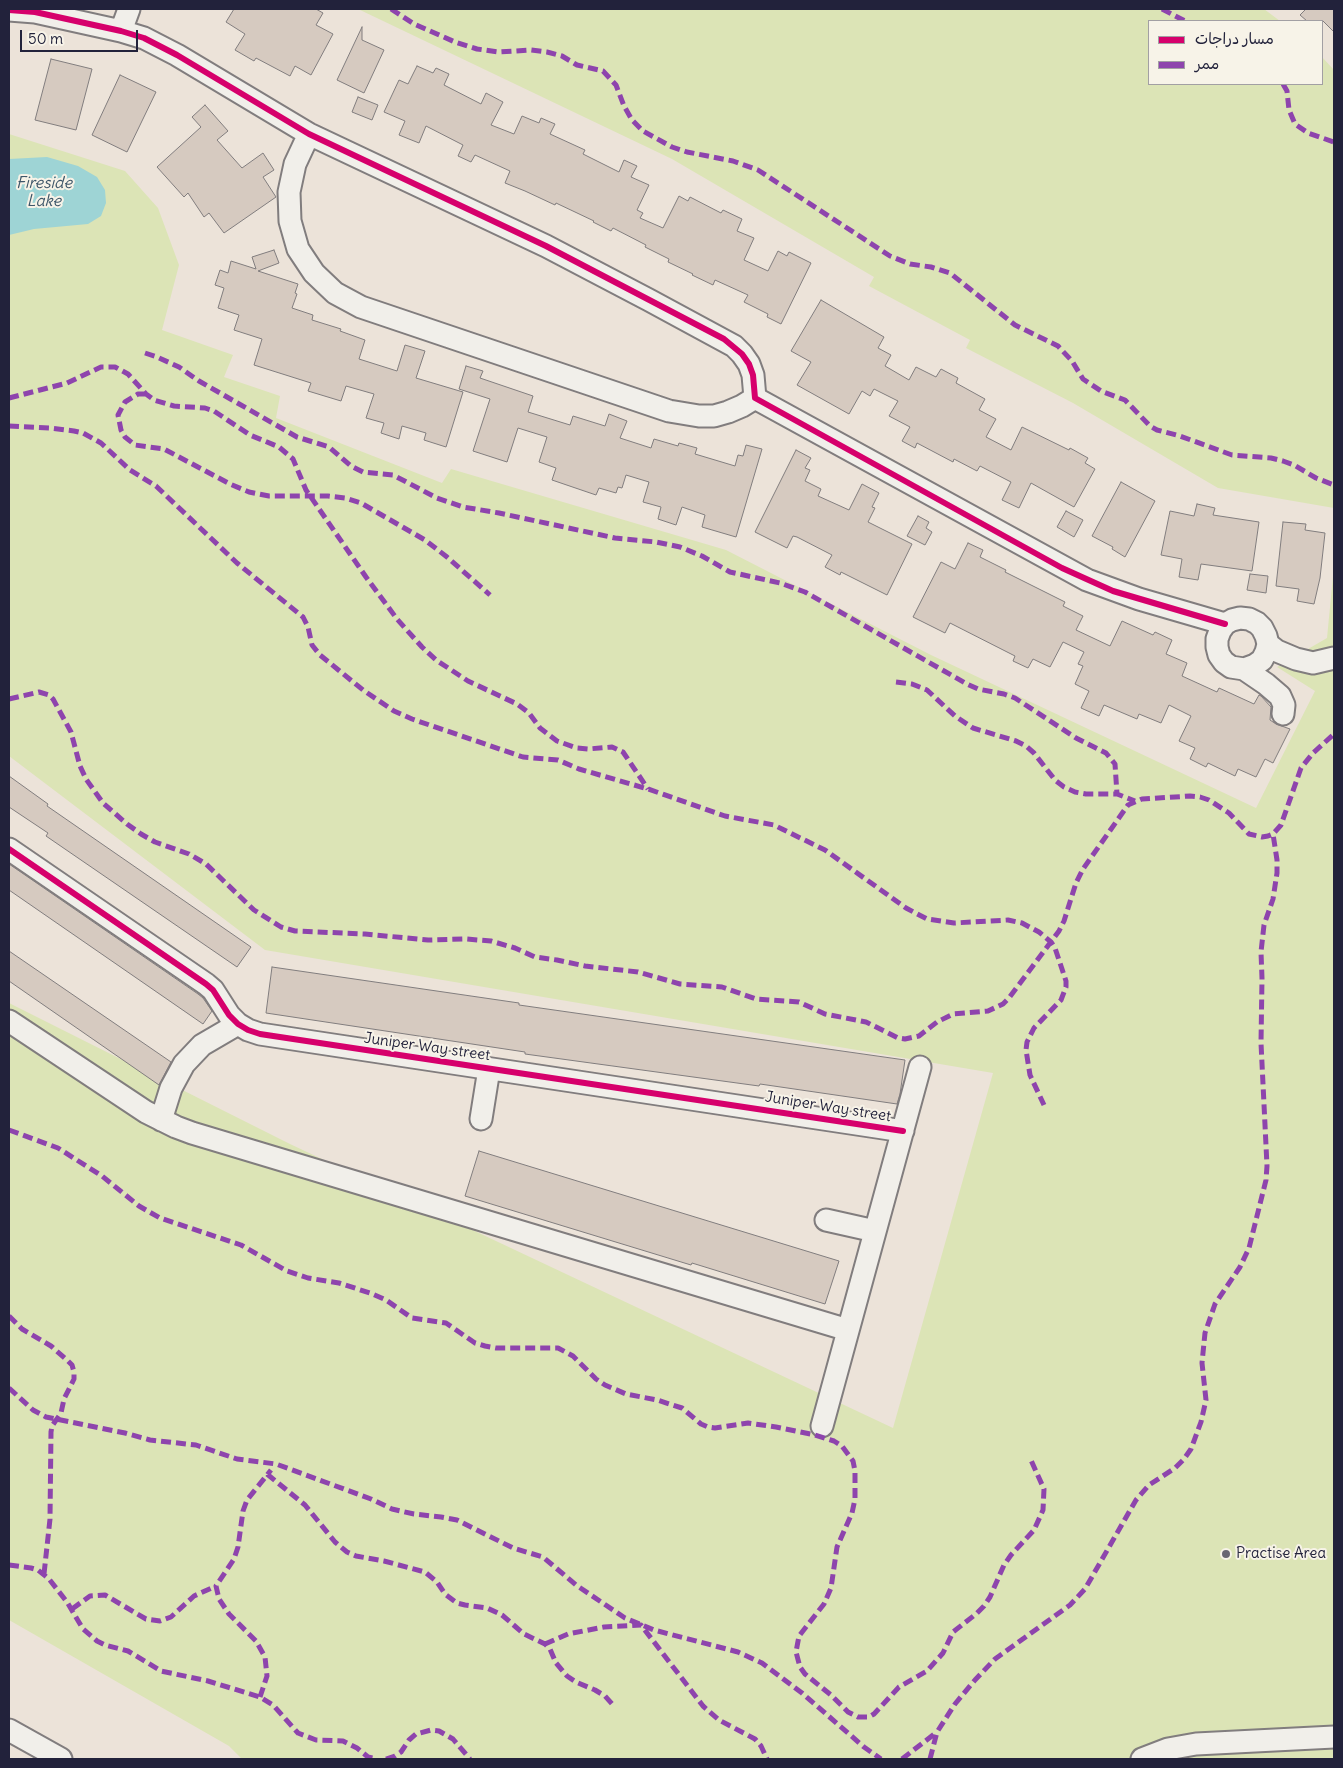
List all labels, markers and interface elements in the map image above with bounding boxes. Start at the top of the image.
scale bar [22,20,140,52]
legend [1148,20,1323,85]
text: 50 m [28,29,63,48]
text: مسار دراجات [1195,29,1274,48]
text: ممر [1195,54,1219,73]
water label: Fireside Lake [16,173,72,211]
street label: Juniper Way street [363,1029,491,1065]
street label: Juniper Way street [764,1088,892,1126]
place label: Practise Area [1236,1545,1326,1563]
marker: Practise Area [1220,1548,1232,1560]

